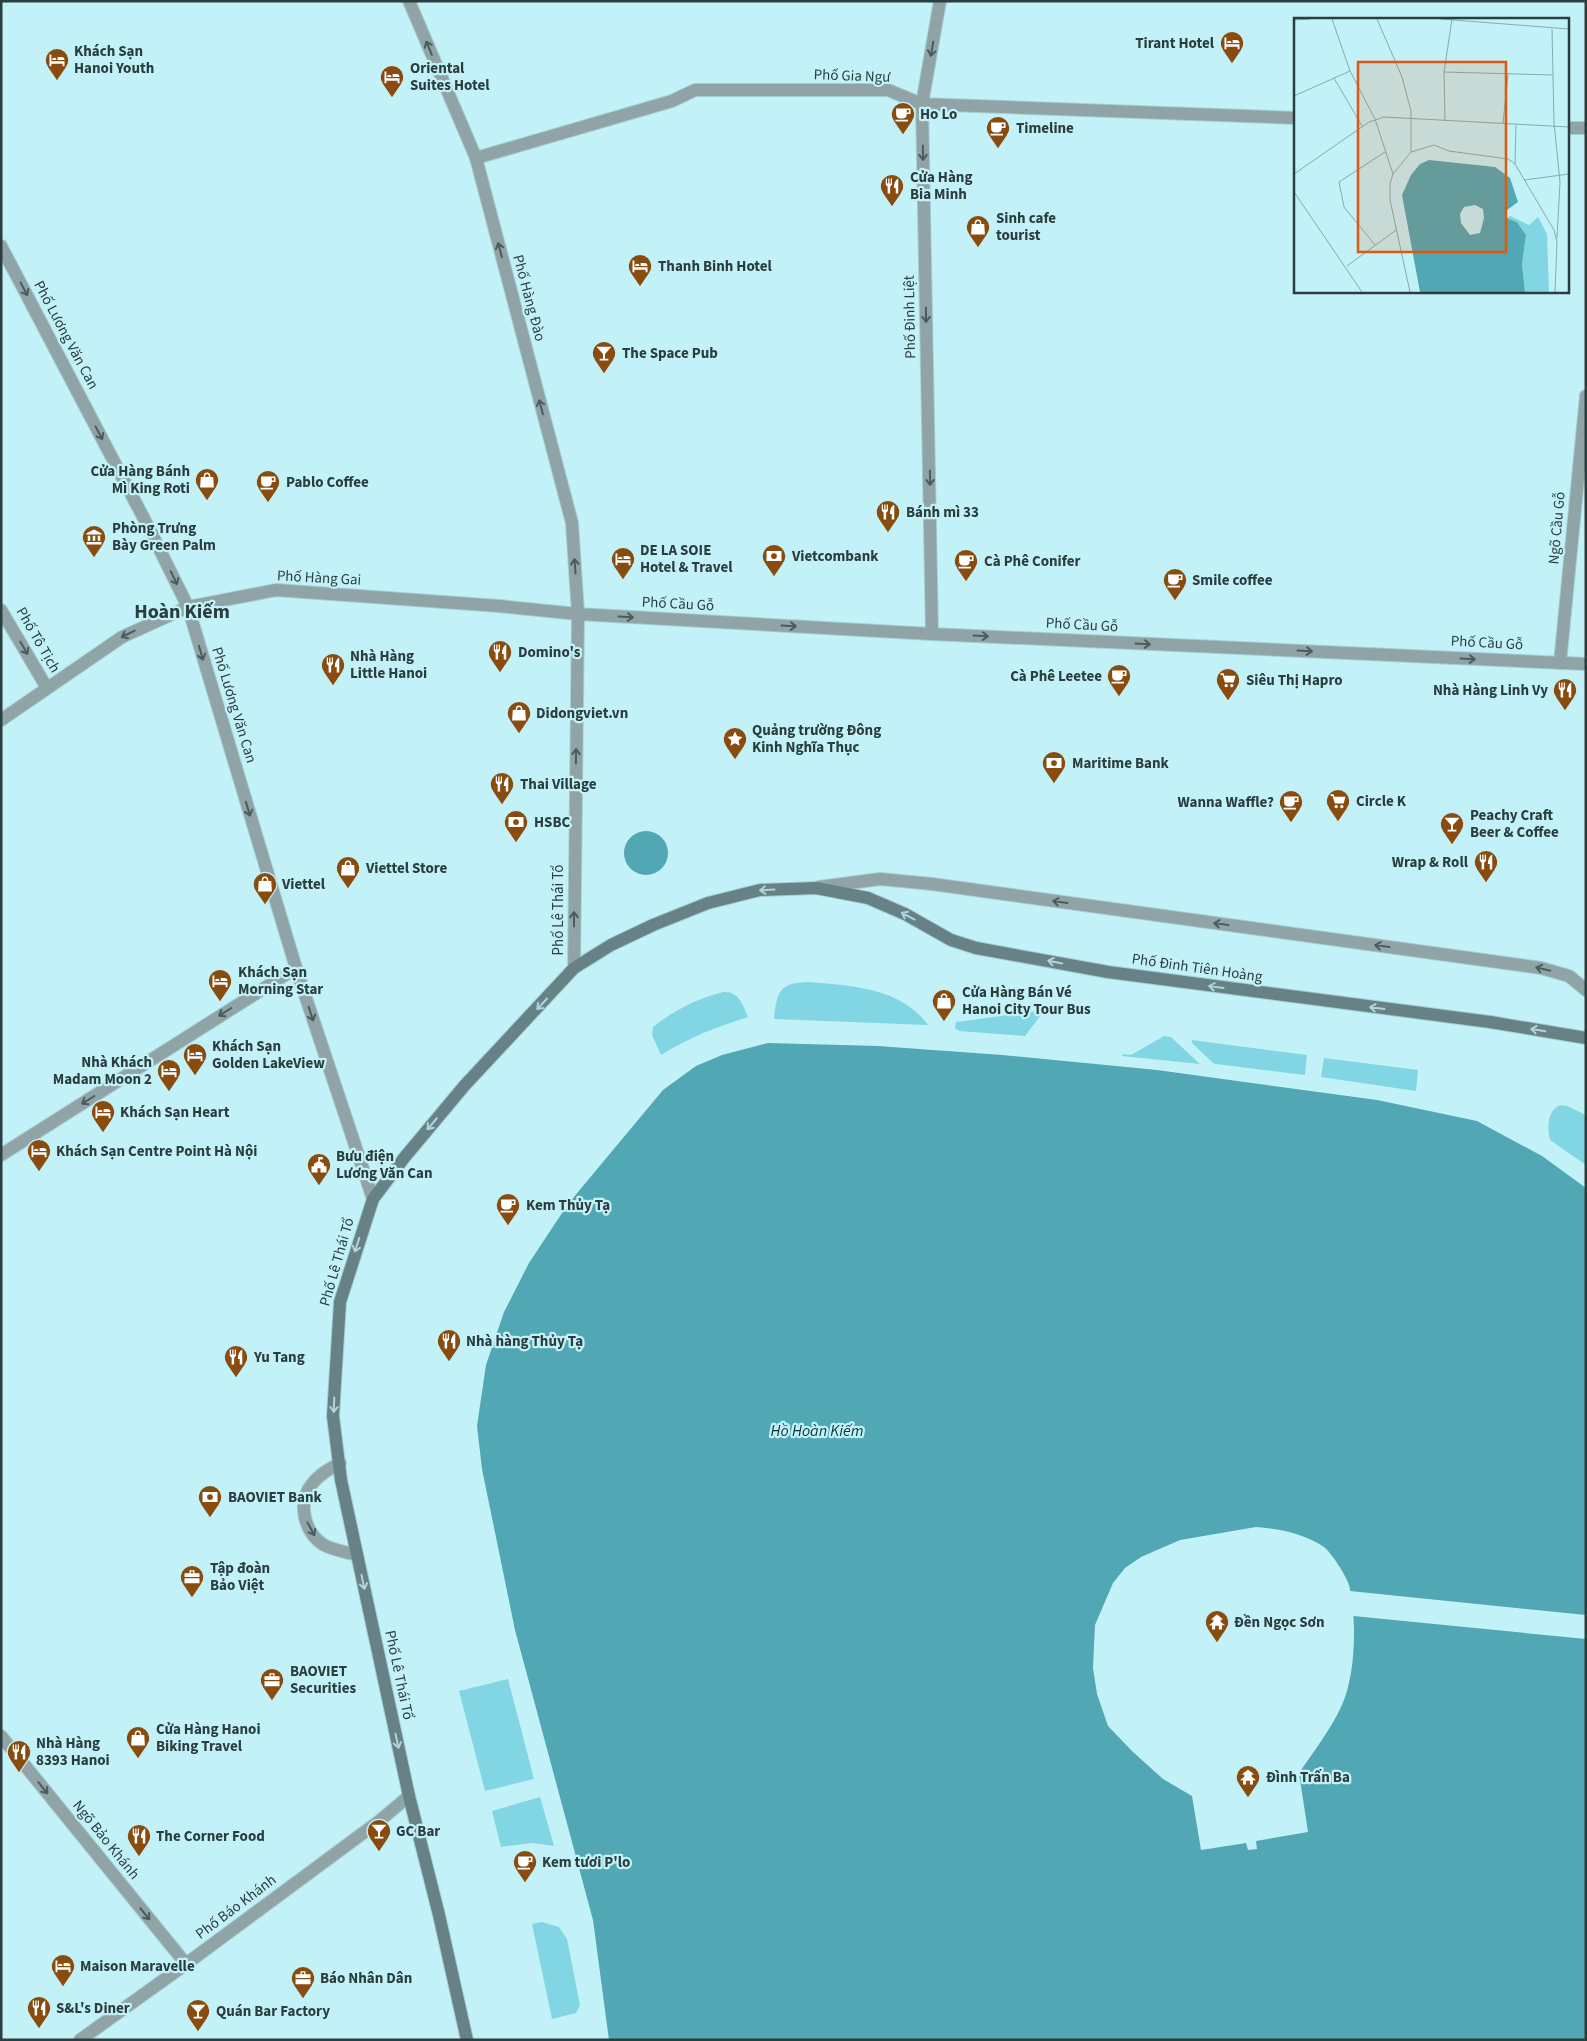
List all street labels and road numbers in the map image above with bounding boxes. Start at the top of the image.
street label: Phố Gia Ngư [813,64,892,88]
street label: Phố Hàng Đào [507,252,551,344]
street label: Phố Đinh Liệt [899,275,921,359]
street label: Phố Lương Văn Can [28,277,104,393]
street label: Ngõ Cầu Gỗ [1543,491,1571,565]
street label: Phố Hàng Gai [276,565,362,591]
street label: Phố Cầu Gỗ [641,592,715,616]
street label: Phố Tô Tịch [11,603,65,677]
street label: Phố Cầu Gỗ [1045,613,1119,637]
street label: Phố Cầu Gỗ [1450,631,1524,655]
street label: Phố Lương Văn Can [206,644,262,766]
street label: Phố Lê Thái Tổ [548,865,569,955]
street label: Phố Đinh Tiên Hoàng [1130,948,1264,988]
street label: Phố Lê Thái Tổ [314,1215,360,1309]
street label: Phố Lê Thái Tổ [379,1628,419,1722]
street label: Ngõ Bảo Khánh [67,1796,145,1884]
street label: Phố Báo Khánh [191,1870,281,1944]

